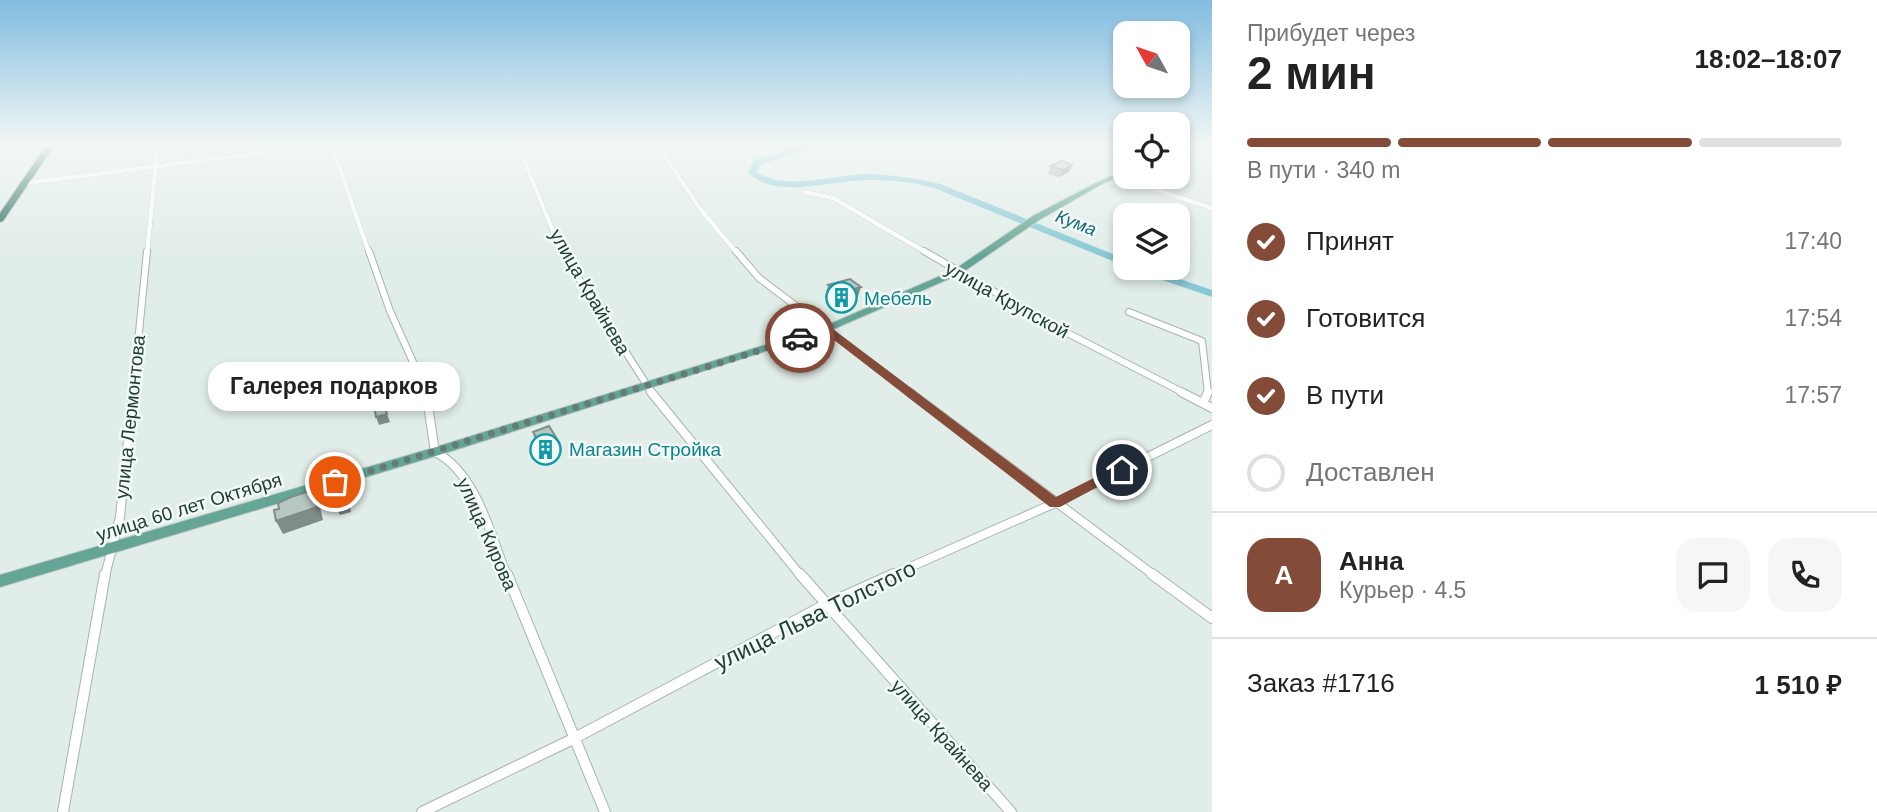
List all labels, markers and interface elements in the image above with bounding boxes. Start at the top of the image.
text: Прибудет через [1247,20,1415,46]
north arrow [1113,21,1190,98]
map controls [1113,21,1190,280]
text: 18:02–18:07 [1695,44,1842,74]
text: 2 мин [1247,47,1375,99]
button: locate [1113,112,1190,189]
text: В пути · 340 m [1247,157,1400,183]
button: layers [1113,203,1190,280]
water label: Кума [1053,206,1099,240]
icon: check [1247,223,1285,261]
street label: улица Крайнева [545,225,635,359]
text: Принят [1306,226,1394,256]
text: 17:40 [1784,228,1842,254]
street label: улица Крупской [942,257,1072,343]
building icon: Мебель [824,281,858,315]
place label: Мебель [864,288,932,309]
icon: check [1247,300,1285,338]
courier [765,303,835,373]
text: Готовится [1306,303,1425,333]
text: 17:54 [1784,305,1842,331]
icon: car [781,319,819,357]
street label: улица Лермонтова [111,334,149,500]
callout: Галерея подарков [209,363,461,412]
text: Галерея подарков [230,373,438,399]
icon: check [1247,377,1285,415]
text: В пути [1306,380,1384,410]
text: 17:57 [1784,382,1842,408]
building icon: Магазин Стройка [529,432,563,466]
place label: Магазин Стройка [569,439,721,460]
pin [1092,440,1152,500]
icon: home [1103,451,1141,489]
pin [305,452,365,512]
text: Доставлен [1306,457,1435,487]
icon: bag [316,463,354,501]
street label: улица 60 лет Октября [94,469,284,545]
street label: улица Кирова [453,475,521,594]
button: chat [1676,538,1750,612]
button: phone [1768,538,1842,612]
text: Анна [1339,546,1404,576]
street label: улица Льва Толстого [710,555,920,675]
text: А [1275,560,1293,590]
text: Курьер · 4.5 [1339,577,1466,603]
text: Заказ #1716 [1247,668,1395,698]
text: 1 510 ₽ [1755,670,1842,700]
street label: улица Крайнева [887,675,998,795]

